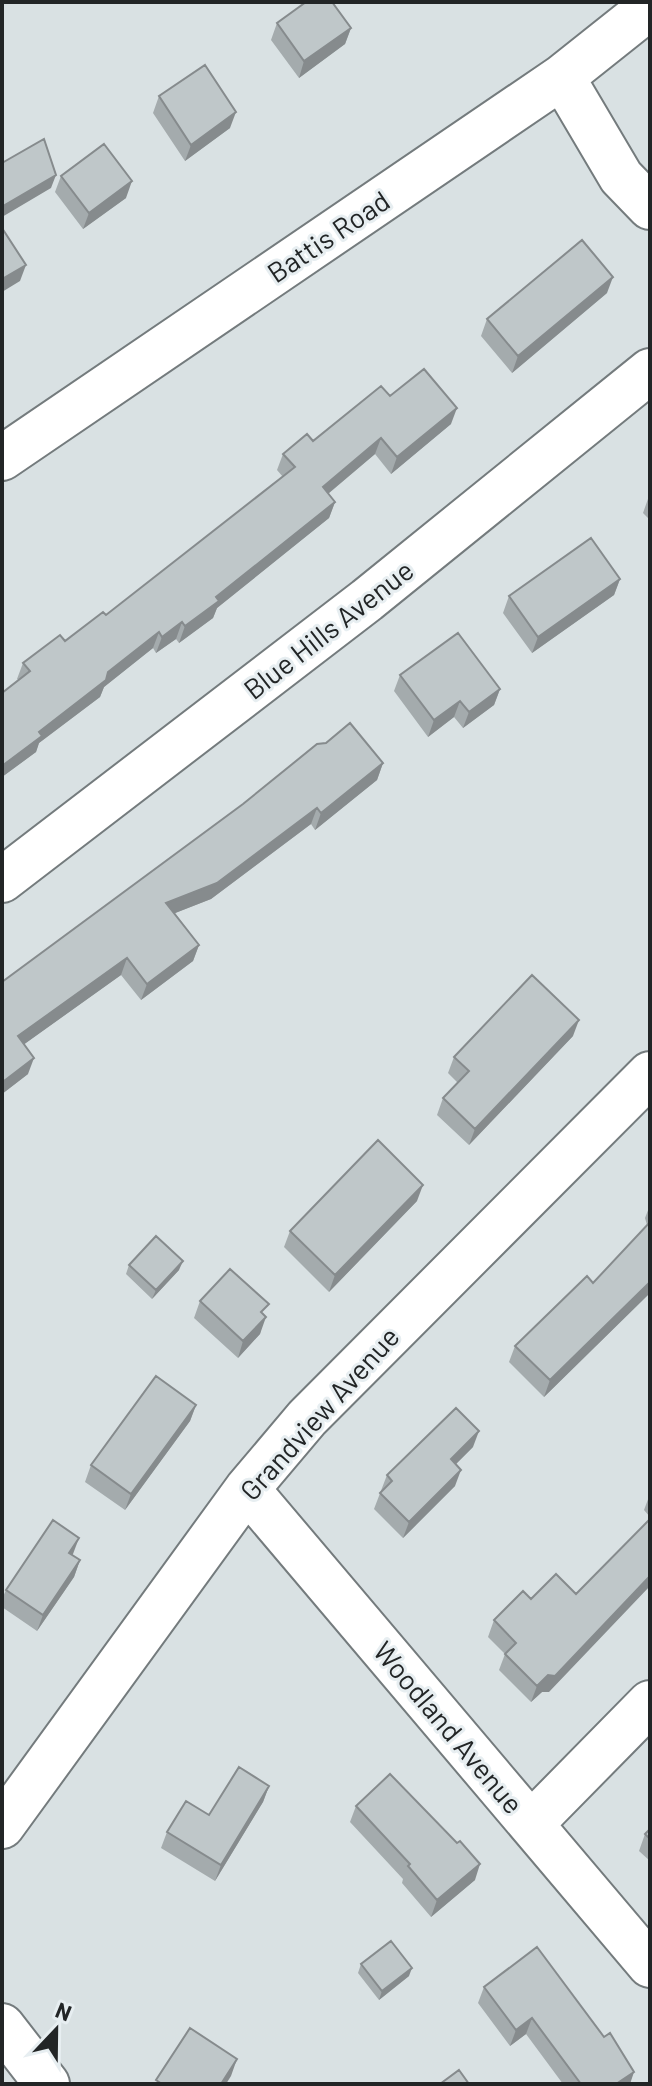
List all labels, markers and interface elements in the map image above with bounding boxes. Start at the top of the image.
street label: Battis Road [260,183,396,289]
street label: Blue Hills Avenue [236,552,420,706]
street label: Grandview Avenue [232,1319,406,1507]
street label: Woodland Avenue [367,1634,531,1820]
north arrow [16,1990,96,2070]
text: N [52,1996,76,2025]

